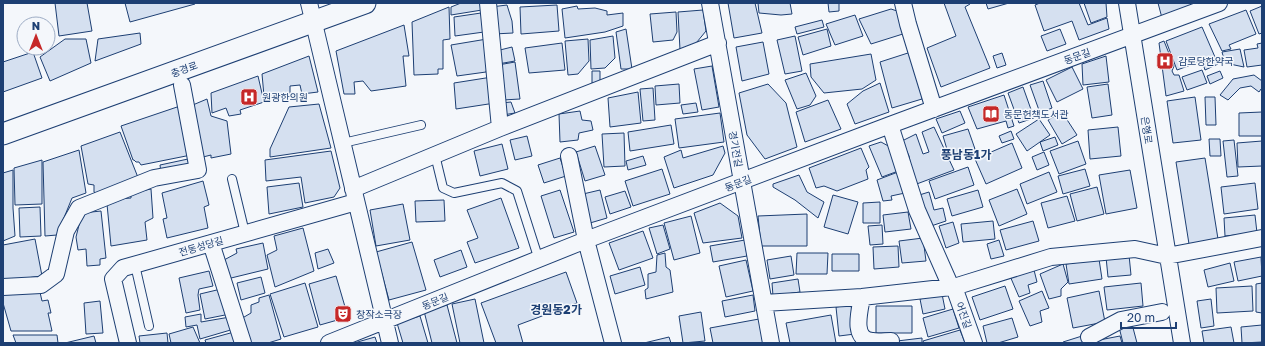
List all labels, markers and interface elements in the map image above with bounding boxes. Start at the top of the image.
north arrow [16,16,56,56]
text: N [32,19,40,32]
street label: 동문길 [1062,46,1092,66]
hospital icon: 감로당한약국 [1155,51,1175,71]
place label: 감로당한약국 [1178,55,1233,67]
street label: 충경로 [169,59,199,79]
hospital icon: 원광한의원 [239,87,259,107]
place label: 원광한의원 [262,91,308,103]
library icon: 동문헌책도서관 [981,104,1001,124]
place label: 동문헌책도서관 [1004,108,1069,120]
street label: 은행로 [1139,115,1155,145]
street label: 경기전길 [727,130,745,168]
district label: 풍남동1가 [941,147,991,162]
street label: 동문길 [723,172,753,194]
street label: 전동성당길 [177,234,225,258]
street label: 동문길 [420,290,450,312]
street label: 어진길 [954,300,974,330]
district label: 경원동2가 [530,302,582,317]
theatre icon: 창작소극장 [333,304,353,324]
scale bar [1121,304,1176,330]
place label: 창작소극장 [356,308,402,320]
text: 20 m [1127,310,1155,325]

